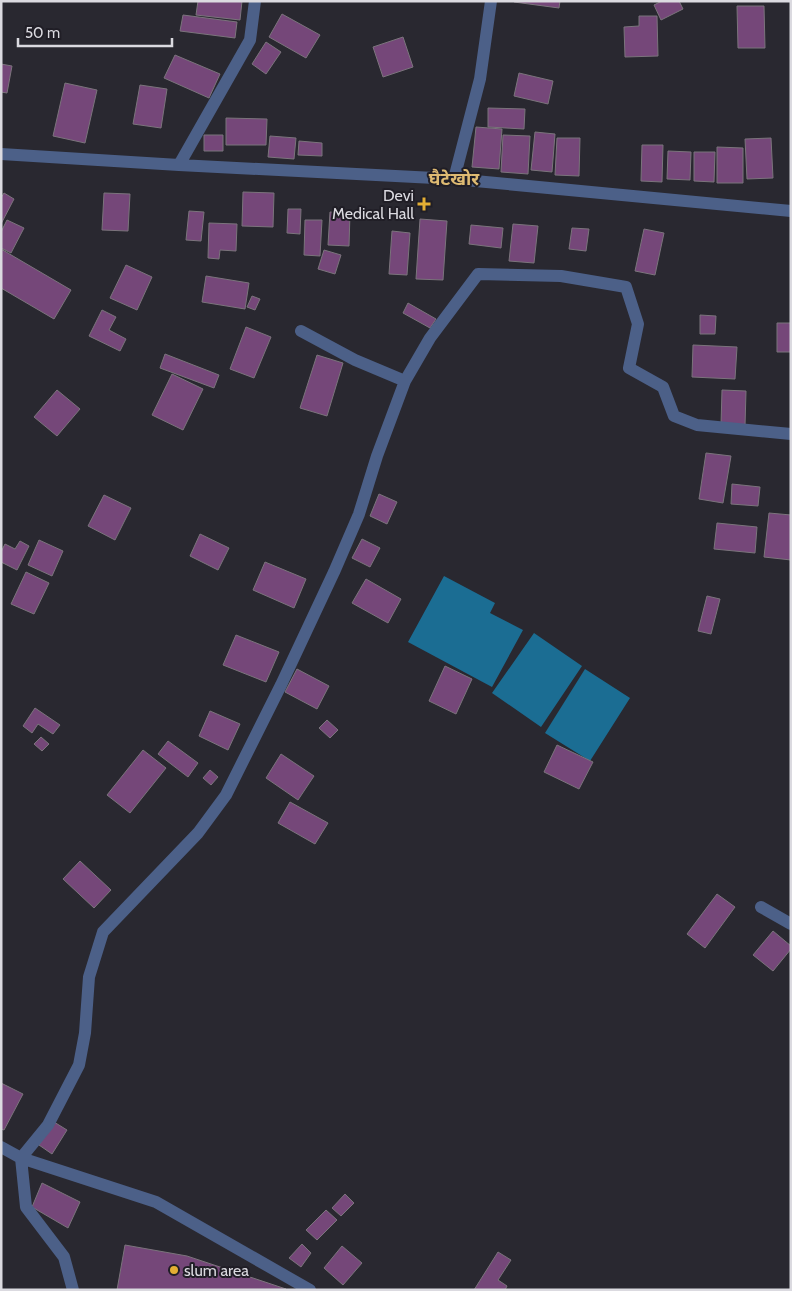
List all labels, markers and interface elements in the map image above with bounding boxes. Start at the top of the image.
scale bar [18,15,171,47]
text: 50 m [25,24,60,42]
district label: घैटेखोर [429,168,480,190]
place label: Devi Medical Hall [332,186,414,223]
marker: Devi Medical Hall [418,198,430,210]
place label: slum area [184,1261,249,1280]
marker: slum area [168,1264,180,1276]

